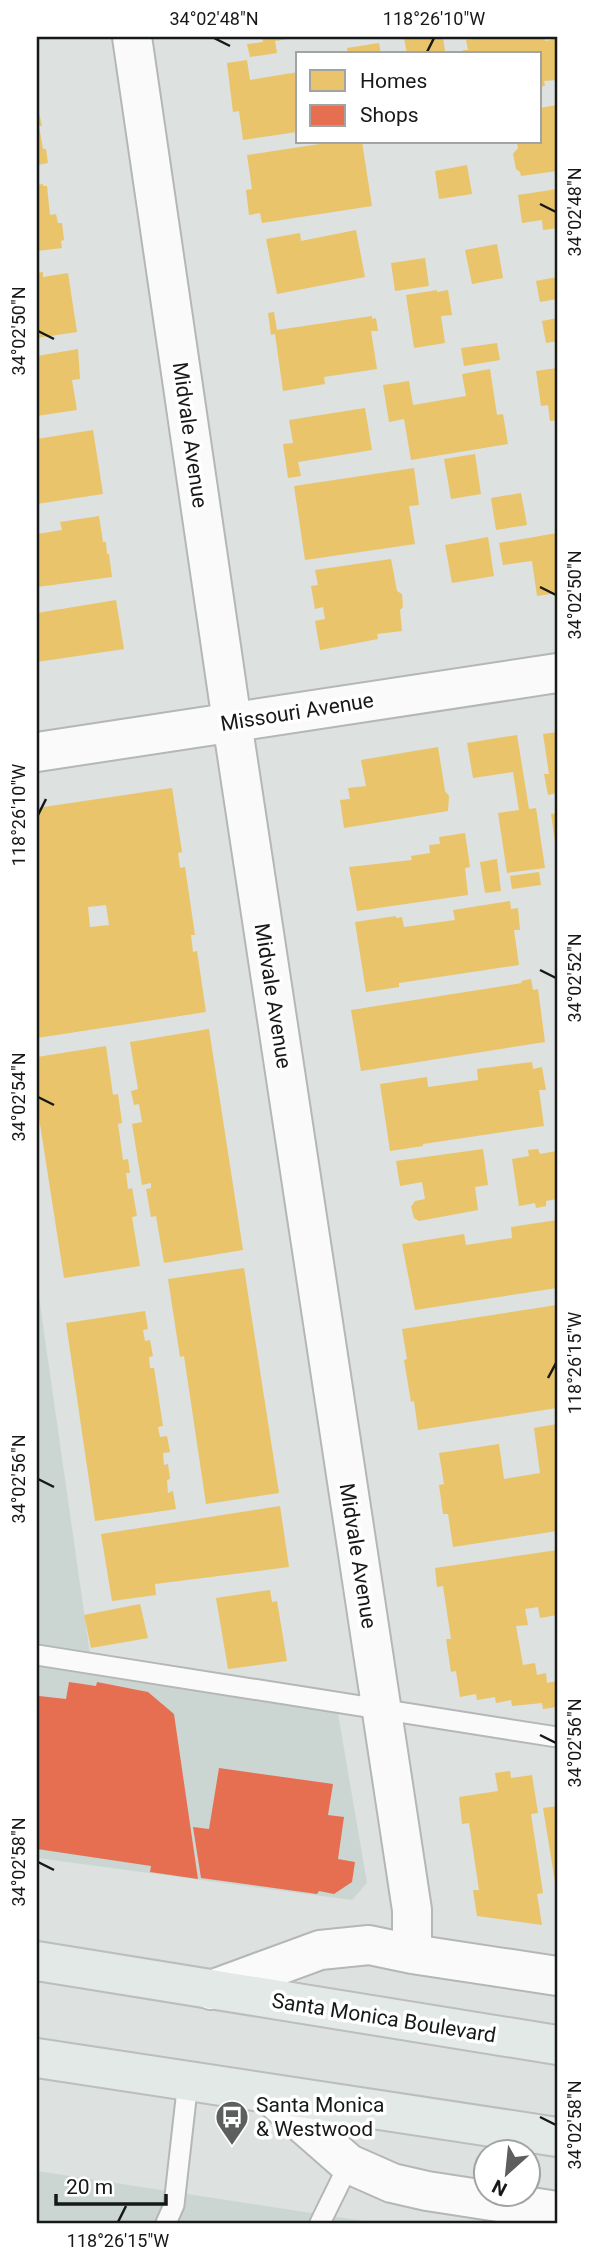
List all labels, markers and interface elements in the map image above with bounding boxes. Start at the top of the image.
text: 34°02'48"N [169,8,259,29]
text: 118°26'10"W [383,8,485,29]
legend [296,52,542,144]
text: Homes [360,69,427,93]
text: Shops [360,103,419,127]
text: 34°02'48"N [564,167,585,257]
text: 34°02'50"N [8,286,29,376]
street label: Midvale Avenue [168,361,212,509]
text: 34°02'50"N [564,550,585,640]
street label: Missouri Avenue [219,688,375,736]
text: 118°26'10"W [8,764,29,866]
street label: Midvale Avenue [250,922,296,1070]
text: 34°02'52"N [564,933,585,1023]
text: 34°02'54"N [8,1052,29,1142]
text: 118°26'15"W [564,1312,585,1414]
text: 34°02'56"N [8,1434,29,1524]
street label: Midvale Avenue [335,1482,381,1630]
text: 34°02'56"N [564,1698,585,1788]
text: 34°02'58"N [8,1817,29,1907]
street label: Santa Monica Boulevard [270,1988,498,2048]
text: 34°02'58"N [564,2080,585,2170]
place label: Santa Monica & Westwood [256,2093,384,2141]
bus stop icon: Santa Monica & Westwood [213,2098,251,2147]
north arrow [472,2138,542,2208]
scale bar [56,2162,166,2206]
text: N [488,2174,511,2201]
text: 20 m [66,2175,113,2199]
text: 118°26'15"W [67,2230,169,2251]

